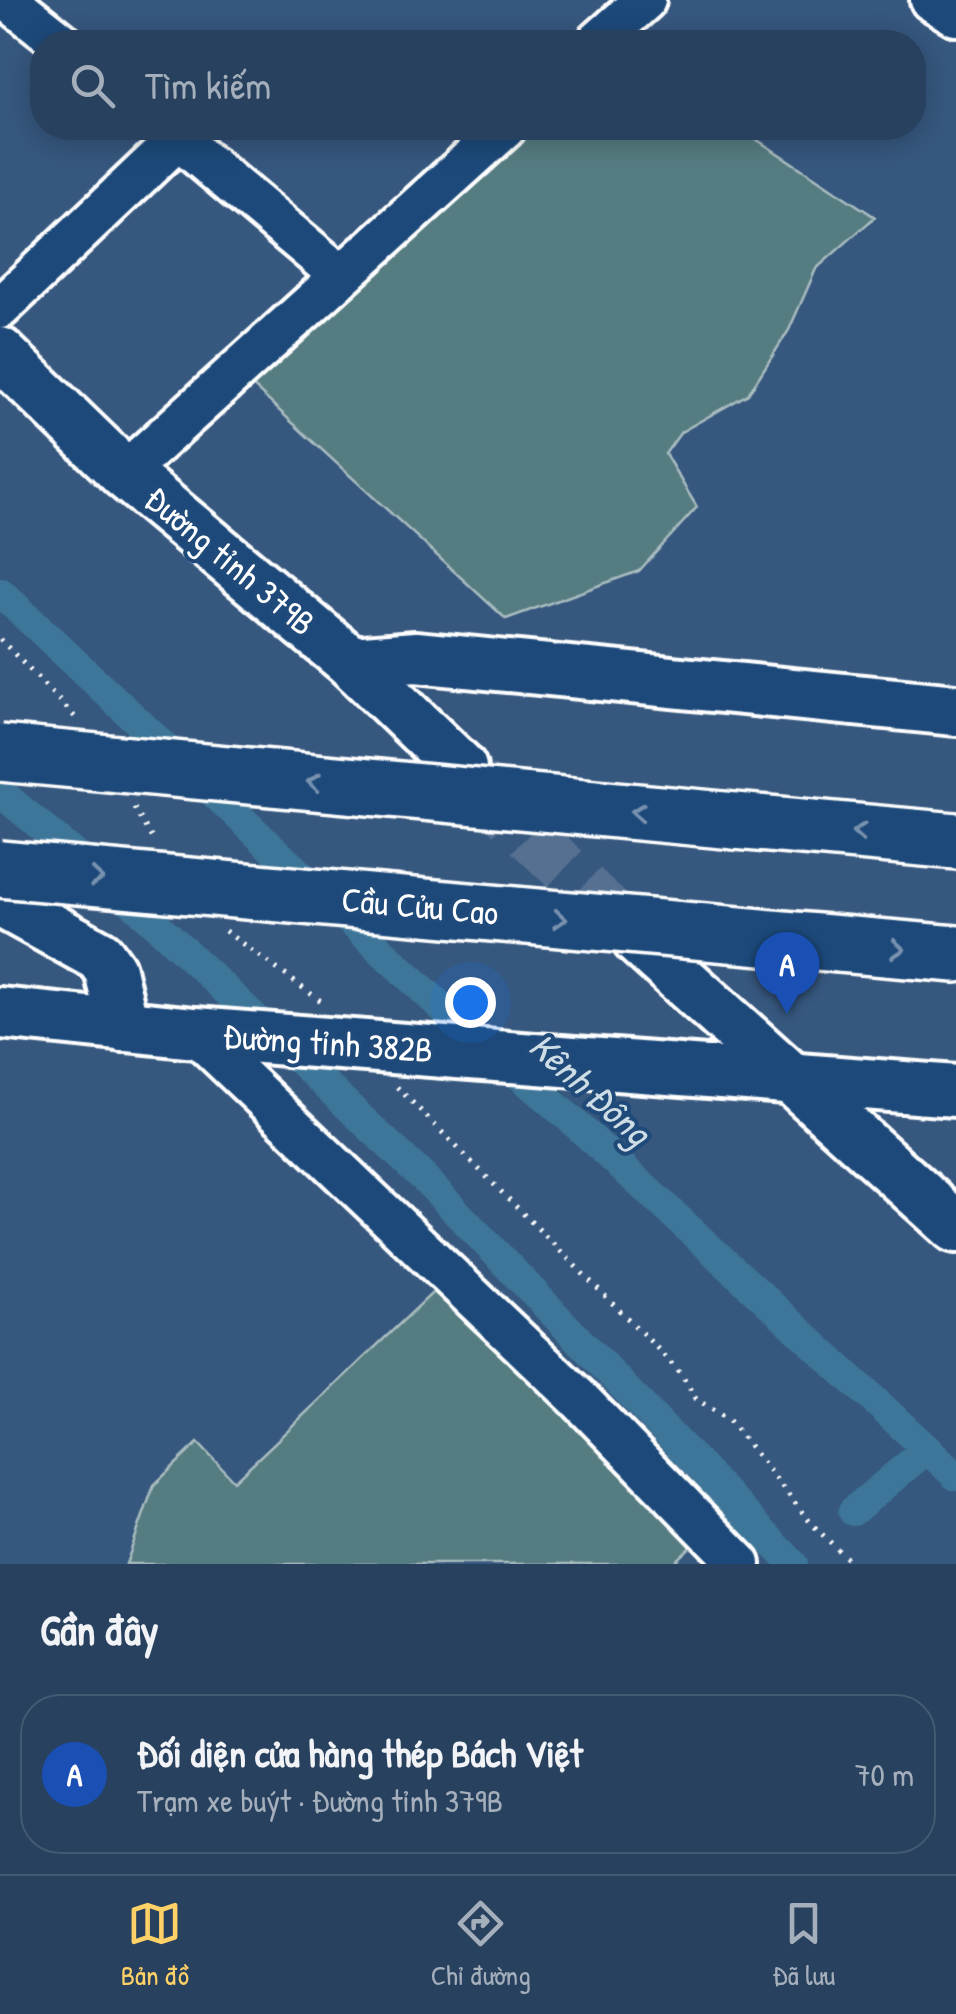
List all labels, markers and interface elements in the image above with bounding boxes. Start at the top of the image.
search box [30,30,926,140]
icon: search [65,58,120,113]
text: Tìm kiếm [145,59,271,111]
street label: Đường tỉnh 379B [135,475,325,646]
one-way arrow [306,772,322,794]
one-way arrow [630,802,646,823]
one-way arrow [850,821,866,843]
one-way arrow [90,866,106,888]
street label: Cầu Cửu Cao [340,875,500,936]
one-way arrow [553,907,569,929]
pin: A [754,932,820,1014]
one-way arrow [890,937,906,959]
your location [445,977,496,1028]
street label: Đường tỉnh 382B [222,1012,435,1073]
water label: Kênh Đông [519,1020,664,1158]
text: Gần đây [40,1601,158,1658]
text: Đối diện cửa hàng thép Bách Việt [137,1727,583,1779]
text: A [67,1753,82,1796]
text: 70 m [855,1753,914,1796]
text: Trạm xe buýt · Đường tỉnh 379B [137,1779,503,1822]
tab: Bản đồ [121,1896,189,1994]
tab: Chỉ đường [431,1896,531,1994]
tab: Đã lưu [772,1896,835,1994]

